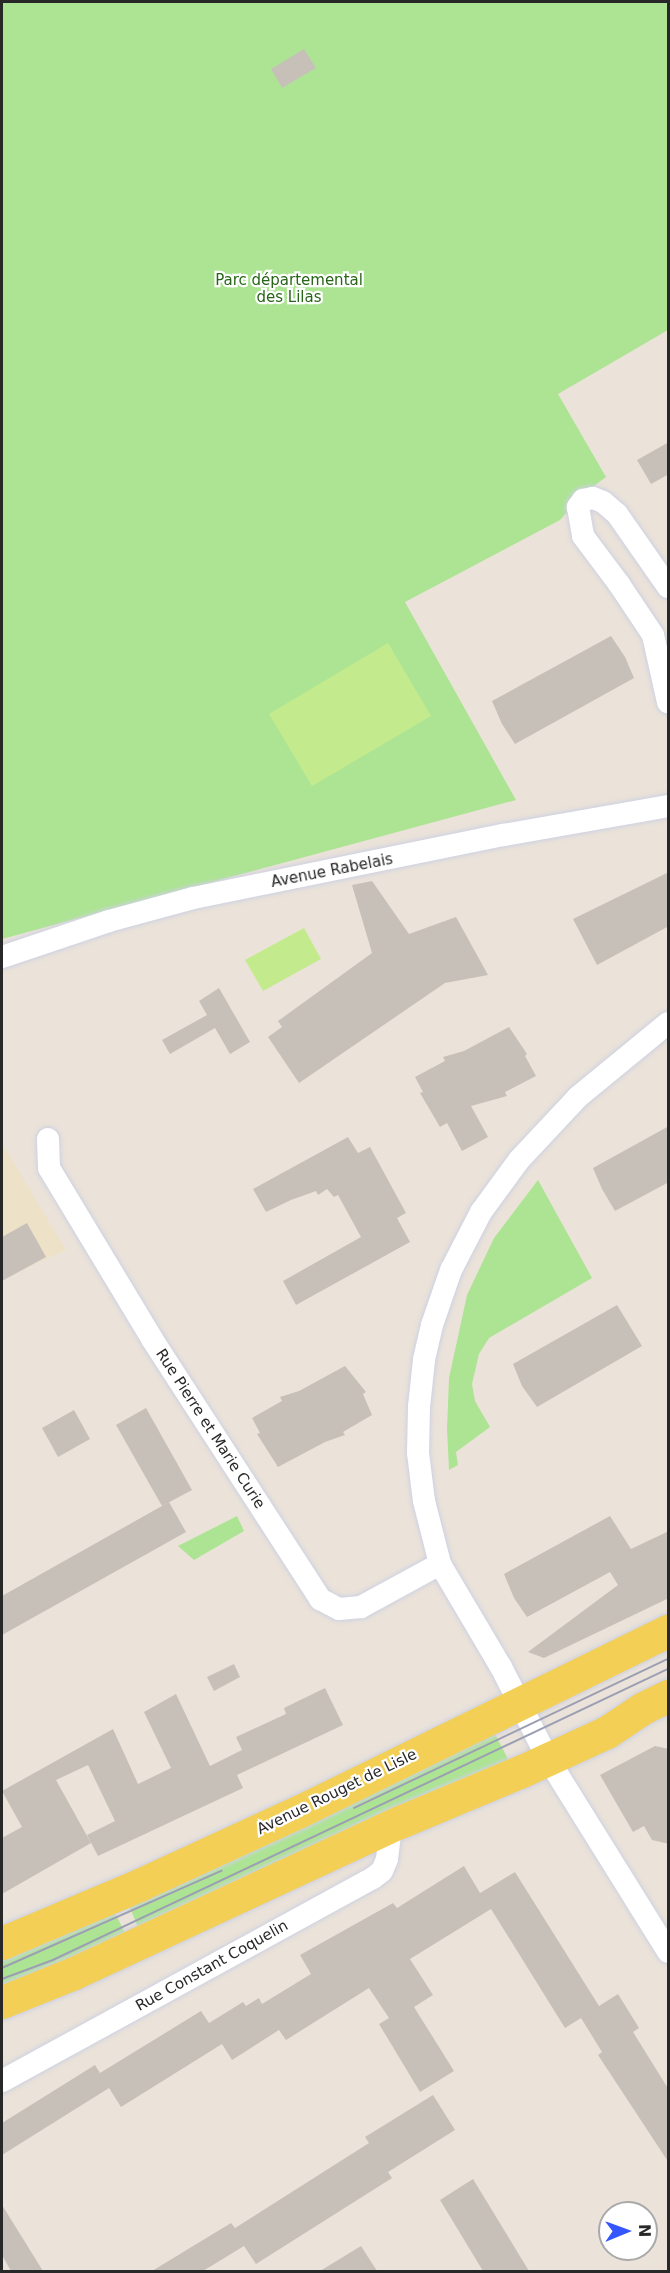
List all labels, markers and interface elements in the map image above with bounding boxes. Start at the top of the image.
park label: Parc départemental des Lilas [215,271,363,306]
street label: Avenue Rabelais [269,850,395,892]
street label: Rue Pierre et Marie Curie [152,1346,268,1512]
street label: Avenue Rouget de Lisle [254,1745,420,1839]
street label: Rue Constant Coquelin [133,1917,291,2015]
north arrow [598,2201,658,2261]
text: N [635,2224,654,2238]

